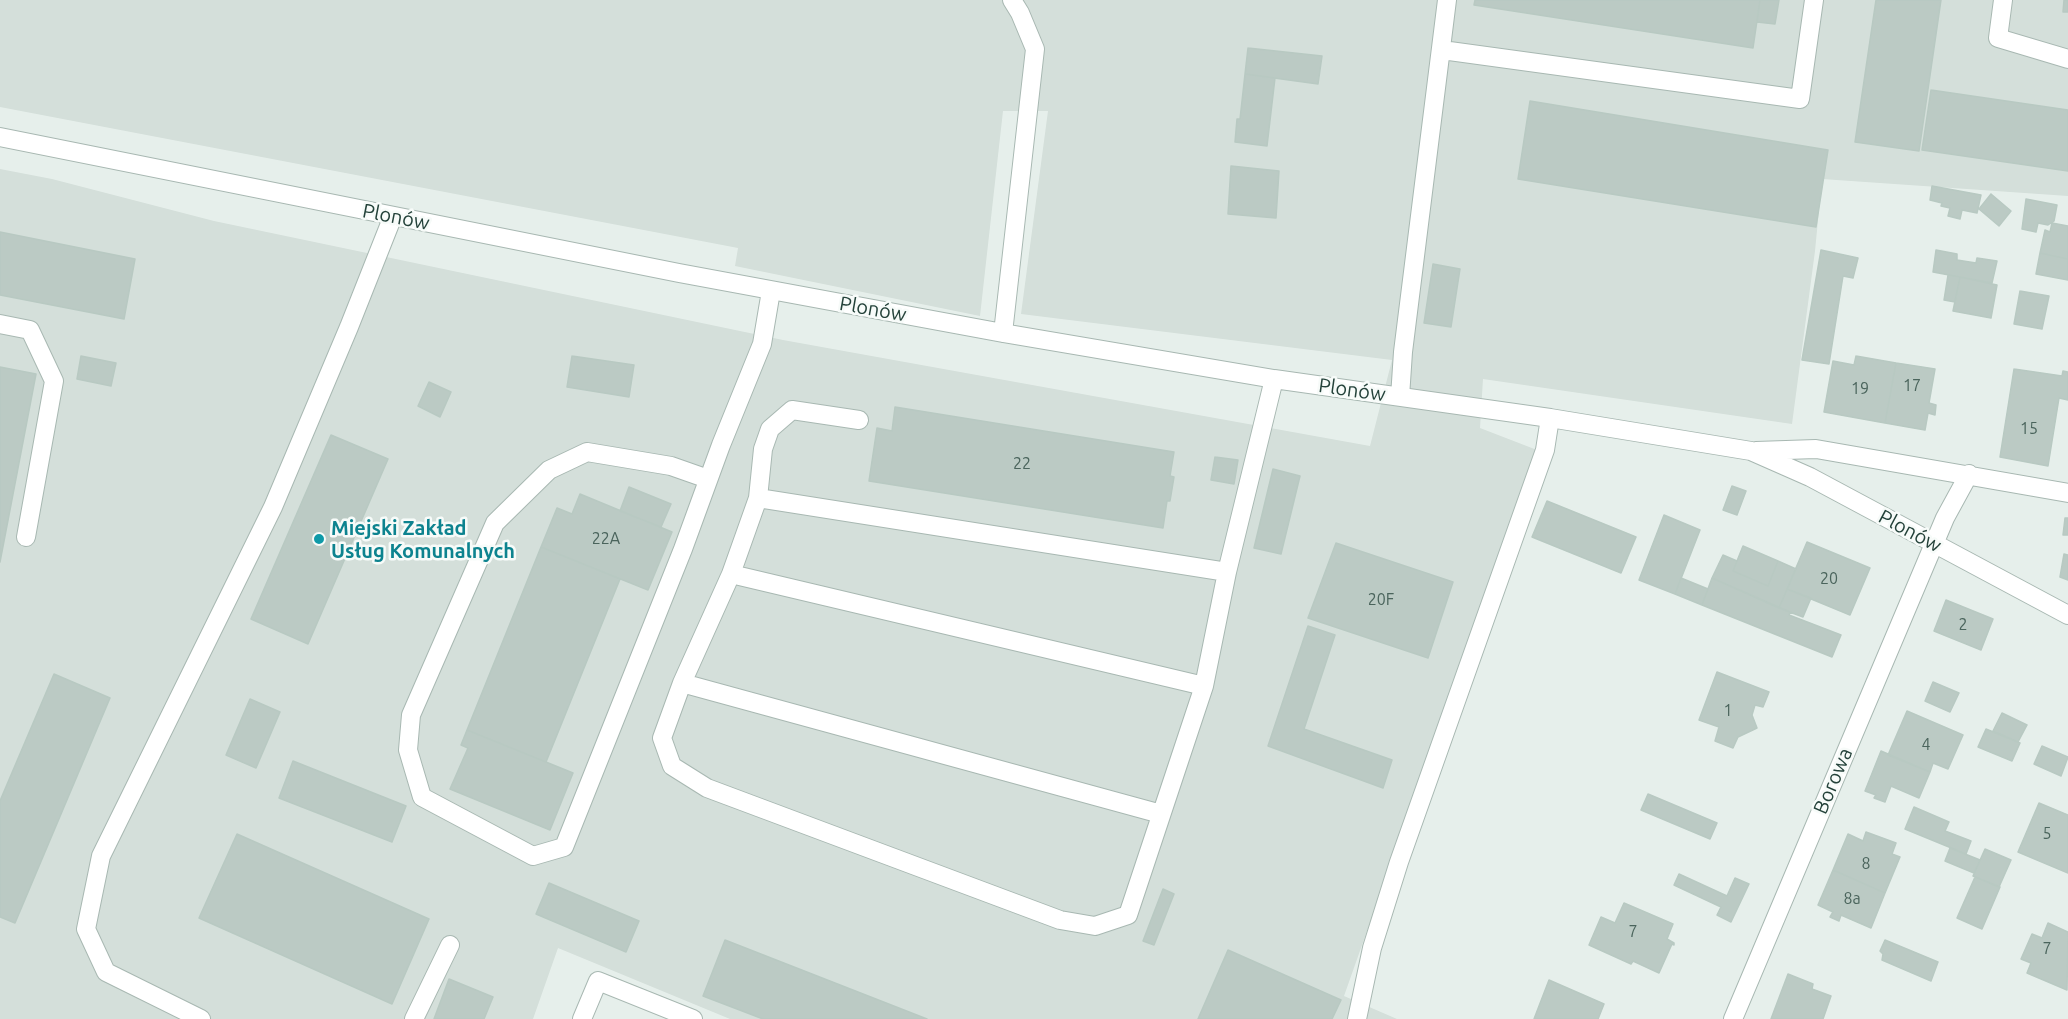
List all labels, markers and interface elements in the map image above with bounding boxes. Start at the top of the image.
street label: Plonów [361,199,431,235]
street label: Plonów [838,291,908,327]
street label: Plonów [1317,373,1387,407]
house number: 17 [1903,376,1921,396]
house number: 19 [1851,379,1869,399]
house number: 15 [2020,419,2038,439]
house number: 22 [1013,454,1031,474]
street label: Plonów [1875,505,1945,557]
place label: Miejski Zakład Usług Komunalnych [331,516,515,563]
house number: 22A [592,529,620,549]
marker: Miejski Zakład Usług Komunalnych [312,532,326,546]
house number: 20 [1820,569,1838,589]
house number: 20F [1368,590,1394,610]
house number: 2 [1958,615,1968,635]
house number: 1 [1723,701,1733,721]
house number: 4 [1921,735,1931,755]
street label: Borowa [1808,744,1858,818]
house number: 5 [2042,824,2052,844]
house number: 8 [1861,854,1871,874]
house number: 8a [1843,889,1861,909]
house number: 7 [1628,922,1638,942]
house number: 7 [2042,939,2052,959]

